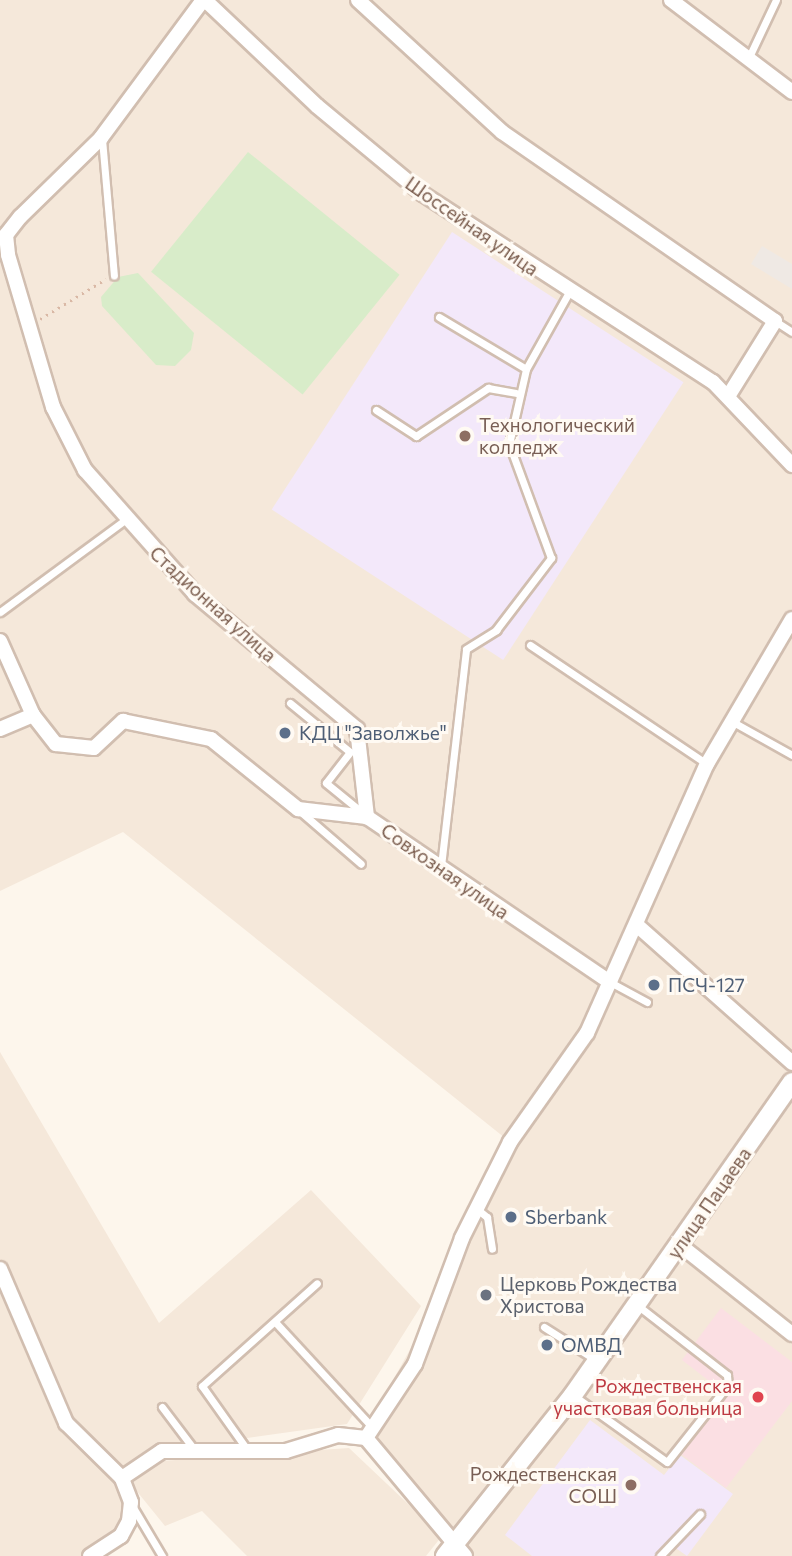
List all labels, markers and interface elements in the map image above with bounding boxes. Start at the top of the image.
street label: Шоссейная улица [401,172,543,280]
place label: Технологический колледж [479,414,635,458]
marker: Технологический колледж [457,428,473,444]
street label: Стадионная улица [145,541,281,667]
place label: КДЦ "Заволжье" [299,722,447,744]
marker: КДЦ "Заволжье" [277,725,293,741]
street label: Совхозная улица [377,818,513,924]
place label: ПСЧ-127 [668,974,745,996]
marker: ПСЧ-127 [646,977,662,993]
street label: улица Пацаева [662,1143,756,1263]
place label: Sberbank [525,1206,607,1228]
marker: Sberbank [503,1209,519,1225]
place label: Церковь Рождества Христова [500,1273,677,1317]
marker: Церковь Рождества Христова [478,1287,494,1303]
place label: ОМВД [561,1334,622,1356]
marker: ОМВД [539,1337,555,1353]
place label: Рождественская участковая больница [553,1375,742,1419]
marker: Рождественская участковая больница [748,1387,768,1407]
place label: Рождественская СОШ [470,1463,617,1507]
marker: Рождественская СОШ [623,1477,639,1493]

